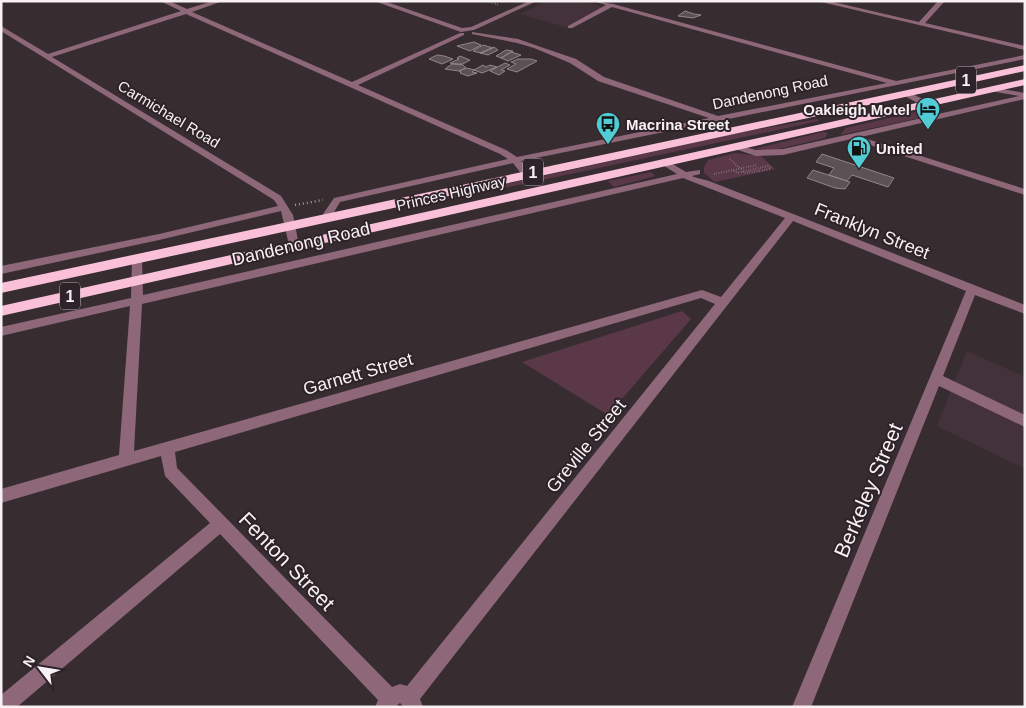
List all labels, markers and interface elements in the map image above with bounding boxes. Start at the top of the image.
road number: 1 [956,66,976,94]
street label: Dandenong Road [711,71,829,113]
street label: Carmichael Road [115,77,223,151]
hotel icon: Oakleigh Motel [915,96,941,130]
place label: Oakleigh Motel [803,101,910,118]
bus stop icon: Macrina Street [595,111,621,145]
place label: Macrina Street [626,116,729,133]
fuel station icon: United [846,135,872,169]
place label: United [876,140,923,157]
road number: 1 [523,158,543,186]
street label: Princes Highway [395,172,508,214]
street label: Franklyn Street [812,199,932,263]
street label: Dandenong Road [230,218,372,270]
road number: 1 [60,282,80,310]
street label: Garnett Street [301,349,415,399]
street label: Greville Street [542,395,630,497]
street label: Berkeley Street [829,419,907,561]
street label: Fenton Street [235,507,340,615]
north arrow [15,643,65,693]
text: N [19,653,38,670]

